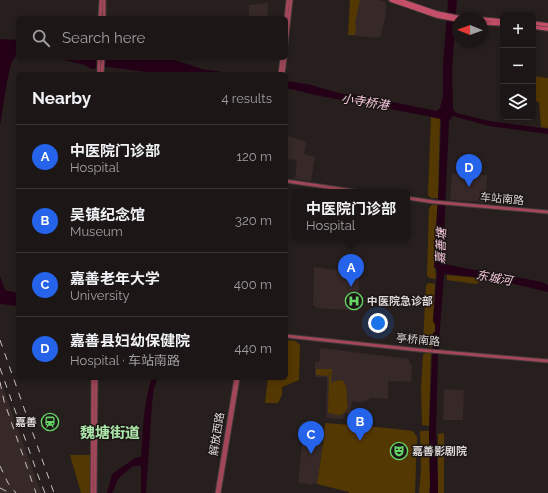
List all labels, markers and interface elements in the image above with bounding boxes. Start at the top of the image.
north arrow [452,12,488,48]
map controls [500,12,536,120]
button: + [500,12,536,48]
search box [16,16,288,60]
icon: search [30,27,52,49]
text: Search here [62,29,145,47]
button: − [500,48,536,84]
button: layers [500,84,536,120]
text: Nearby [32,88,91,108]
text: 4 results [221,91,272,106]
water label: 小寺桥港 [340,91,392,113]
text: 中医院门诊部 [70,142,160,160]
text: A [41,149,49,164]
text: 120 m [236,149,272,164]
pin: D [456,154,482,187]
text: Hospital [70,160,119,175]
popup [292,189,410,241]
street label: 车站南路 [480,191,524,207]
text: 中医院门诊部 [306,200,396,218]
text: 吴镇纪念馆 [70,206,145,224]
text: B [41,213,49,228]
text: 320 m [235,213,272,228]
text: Hospital [306,218,355,233]
text: Museum [70,224,123,239]
water label: 嘉善塘 [433,226,449,264]
pin: A [338,254,364,287]
water label: 东城河 [475,268,515,288]
text: 嘉善老年大学 [70,270,160,288]
text: C [41,277,49,292]
text: 400 m [234,277,272,292]
text: University [70,288,130,303]
hospital icon: 中医院急诊部 [344,291,364,311]
place label: 中医院急诊部 [367,295,433,308]
your location [368,313,388,333]
text: 嘉善县妇幼保健院 [70,332,190,350]
street label: 亭桥南路 [396,332,440,348]
text: D [40,341,50,356]
text: 440 m [235,341,272,356]
text: Hospital · 车站南路 [70,353,180,368]
pin: B [347,408,373,441]
street label: 解放西路 [207,411,227,457]
station icon: 嘉善 [40,412,60,432]
place label: 嘉善 [15,416,37,429]
pin: C [298,421,324,454]
district label: 魏塘街道 [80,424,140,442]
theatre icon: 嘉善影剧院 [389,441,409,461]
place label: 嘉善影剧院 [412,445,467,458]

